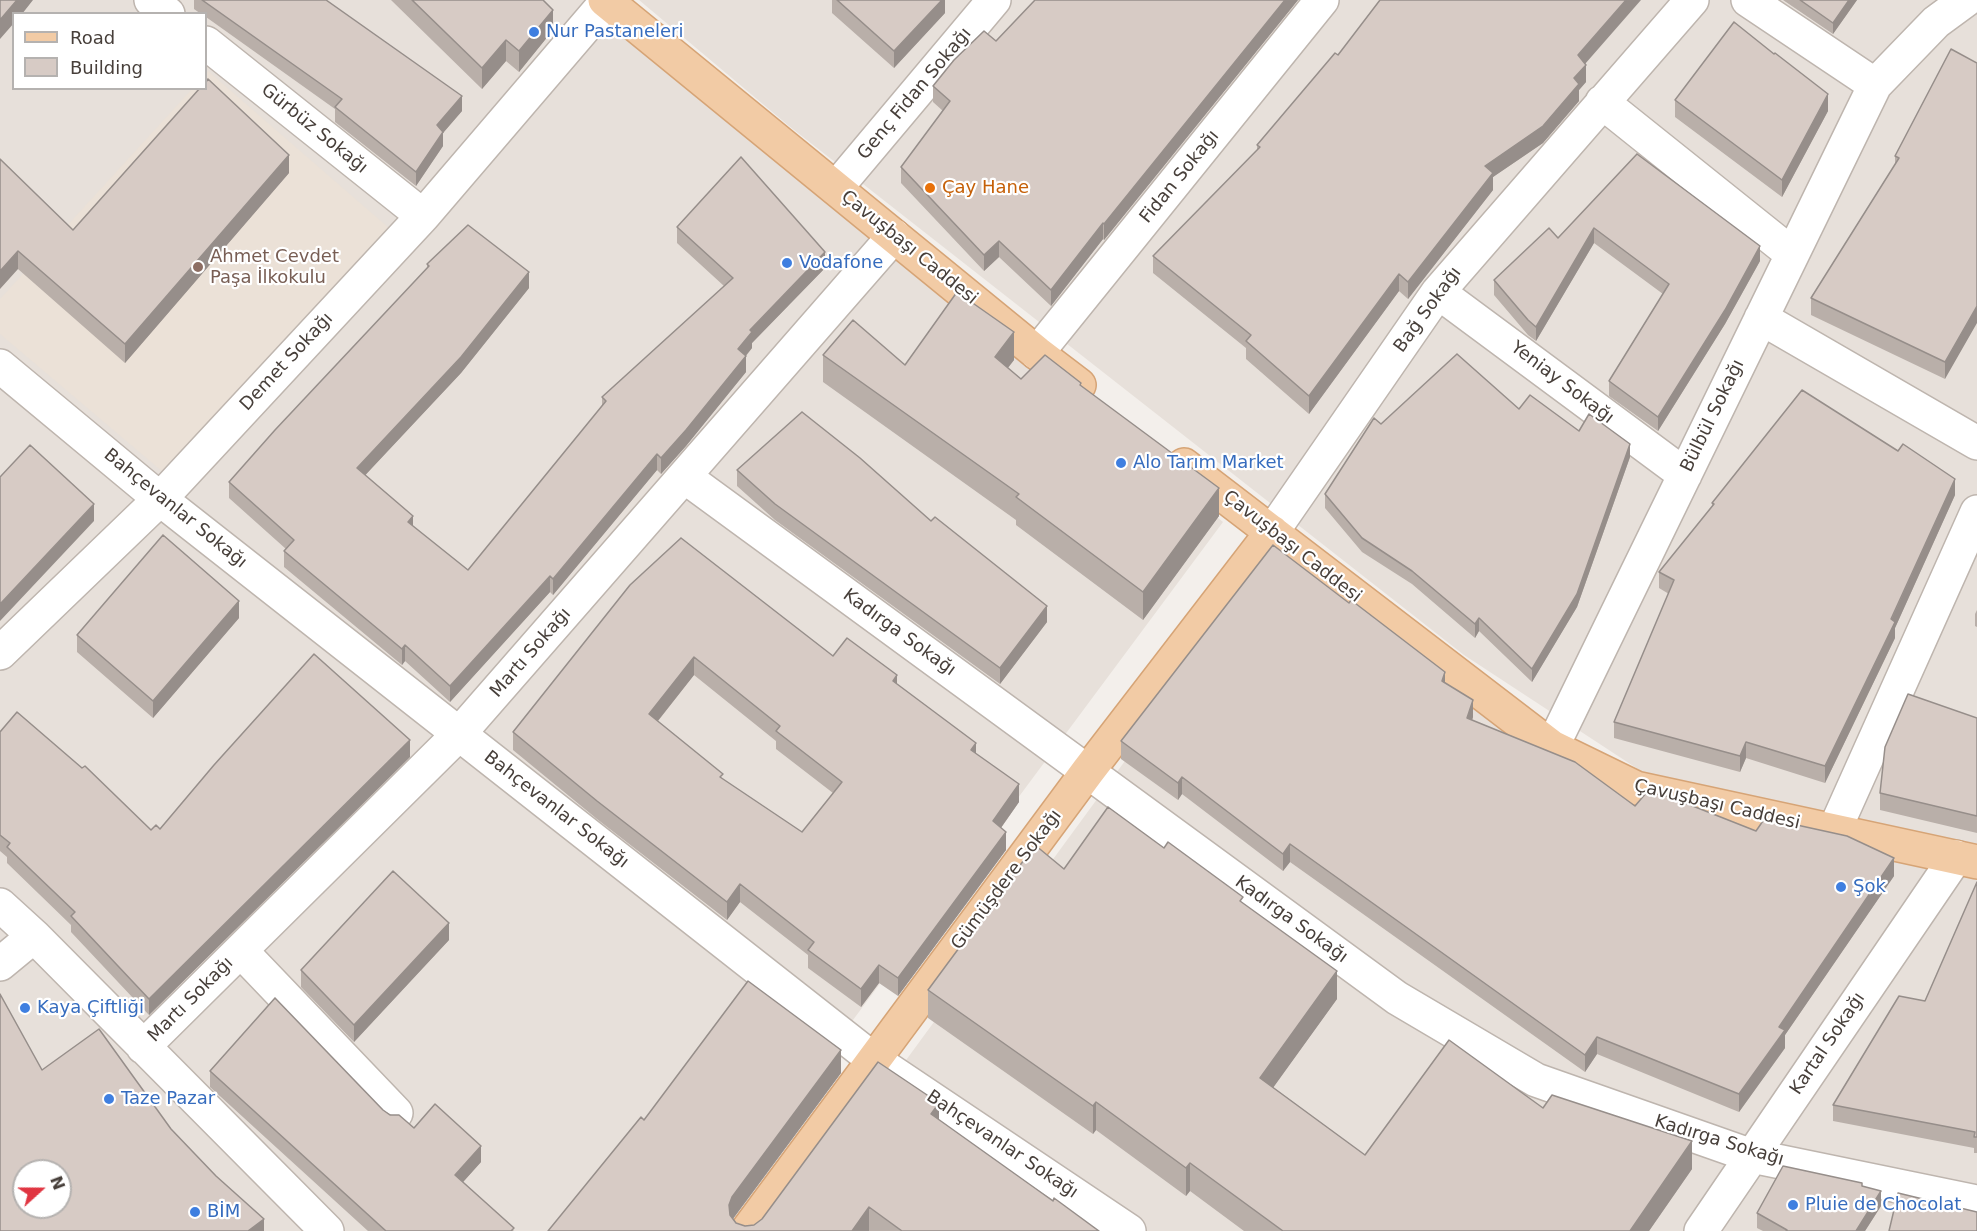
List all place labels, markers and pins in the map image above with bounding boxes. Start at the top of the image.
place label: Nur Pastaneleri [546,21,683,43]
marker: Nur Pastaneleri [527,25,541,39]
place label: Çay Hane [942,177,1029,199]
marker: Çay Hane [923,181,937,195]
place label: Ahmet Cevdet Paşa İlkokulu [210,246,339,288]
place label: Vodafone [799,252,883,274]
marker: Vodafone [780,256,794,270]
marker: Ahmet Cevdet Paşa İlkokulu [191,260,205,274]
place label: Alo Tarım Market [1133,452,1284,474]
marker: Alo Tarım Market [1114,456,1128,470]
place label: Şok [1853,876,1886,898]
marker: Şok [1834,880,1848,894]
place label: Kaya Çiftliği [37,997,144,1019]
marker: Kaya Çiftliği [18,1001,32,1015]
place label: Taze Pazar [121,1088,215,1110]
marker: Taze Pazar [102,1092,116,1106]
place label: Pluie de Chocolat [1805,1194,1961,1216]
marker: Pluie de Chocolat [1786,1198,1800,1212]
place label: BİM [207,1201,240,1223]
marker: BİM [188,1205,202,1219]

